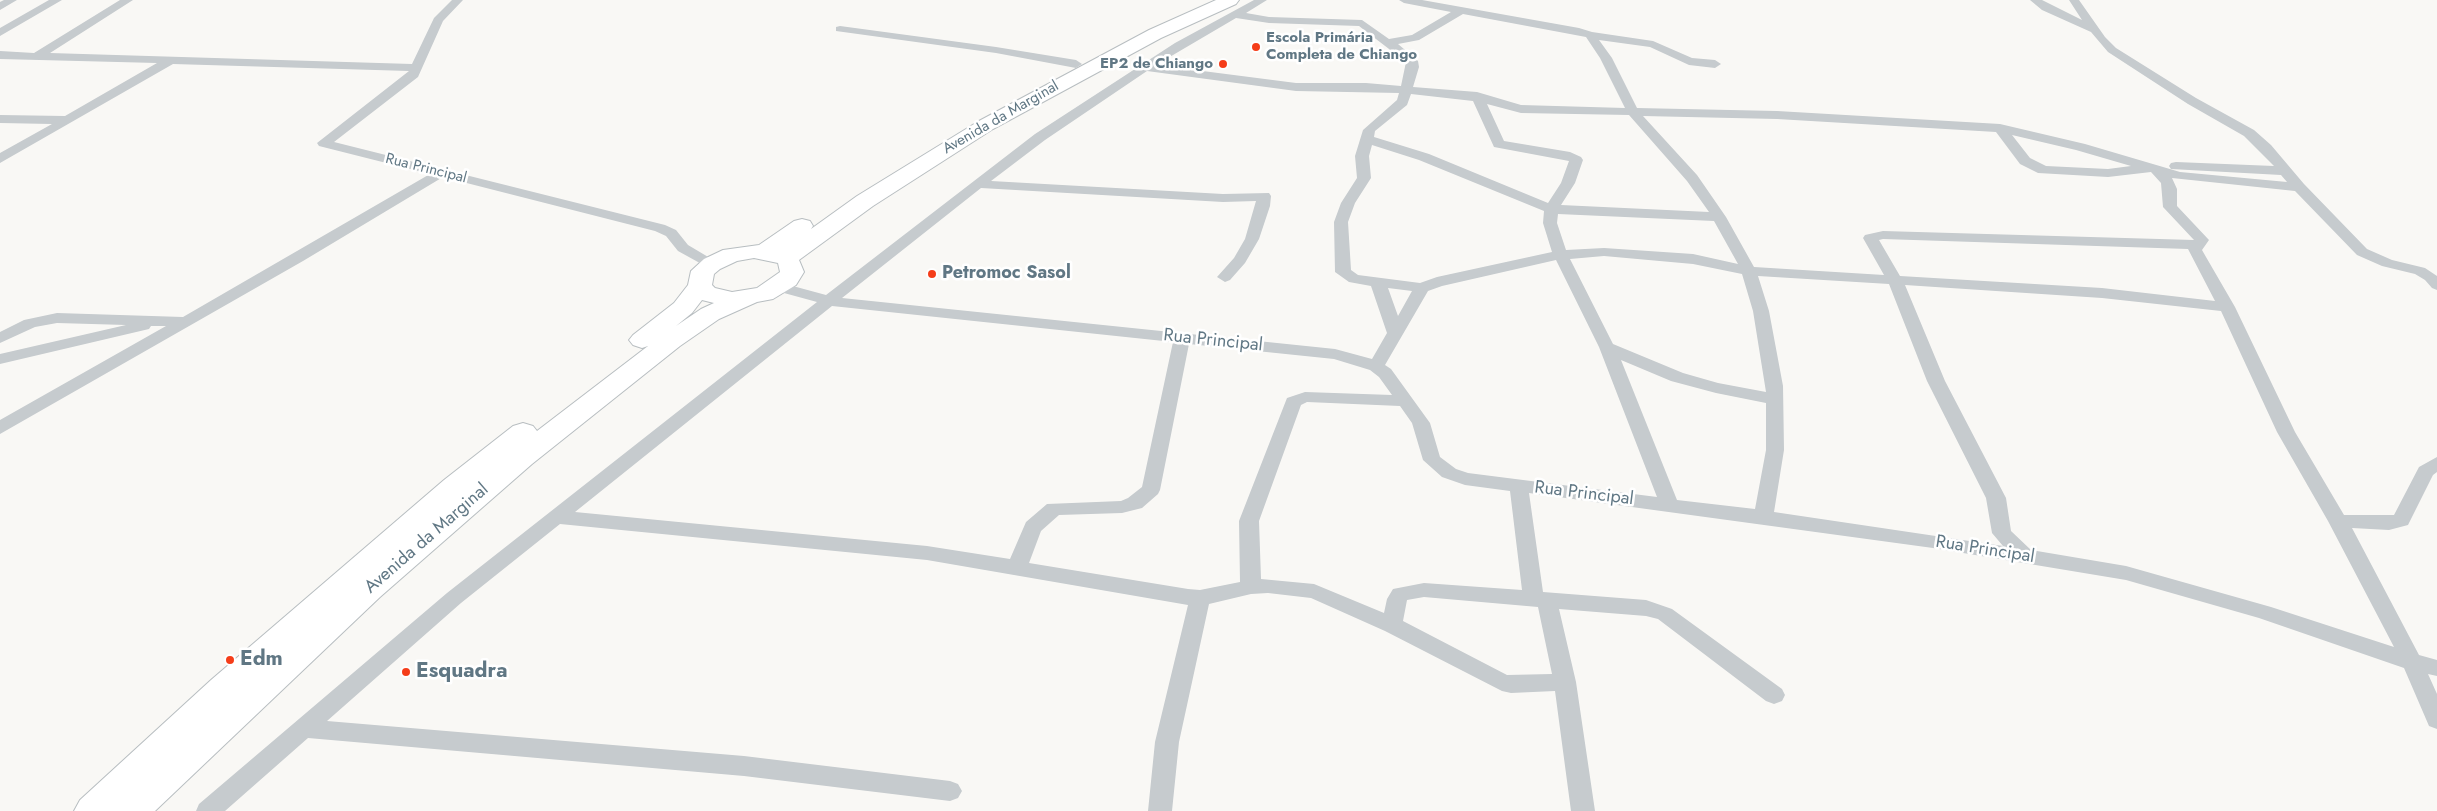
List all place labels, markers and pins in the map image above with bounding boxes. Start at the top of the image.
place label: Escola Primária Completa de Chiango [1266,29,1417,64]
marker: Escola Primária Completa de Chiango [1250,41,1262,53]
place label: EP2 de Chiango [1100,55,1213,73]
marker: EP2 de Chiango [1217,58,1229,70]
place label: Petromoc Sasol [942,263,1071,285]
marker: Petromoc Sasol [926,268,938,280]
place label: Edm [240,647,283,673]
marker: Edm [224,654,236,666]
place label: Esquadra [416,659,507,685]
marker: Esquadra [400,666,412,678]

